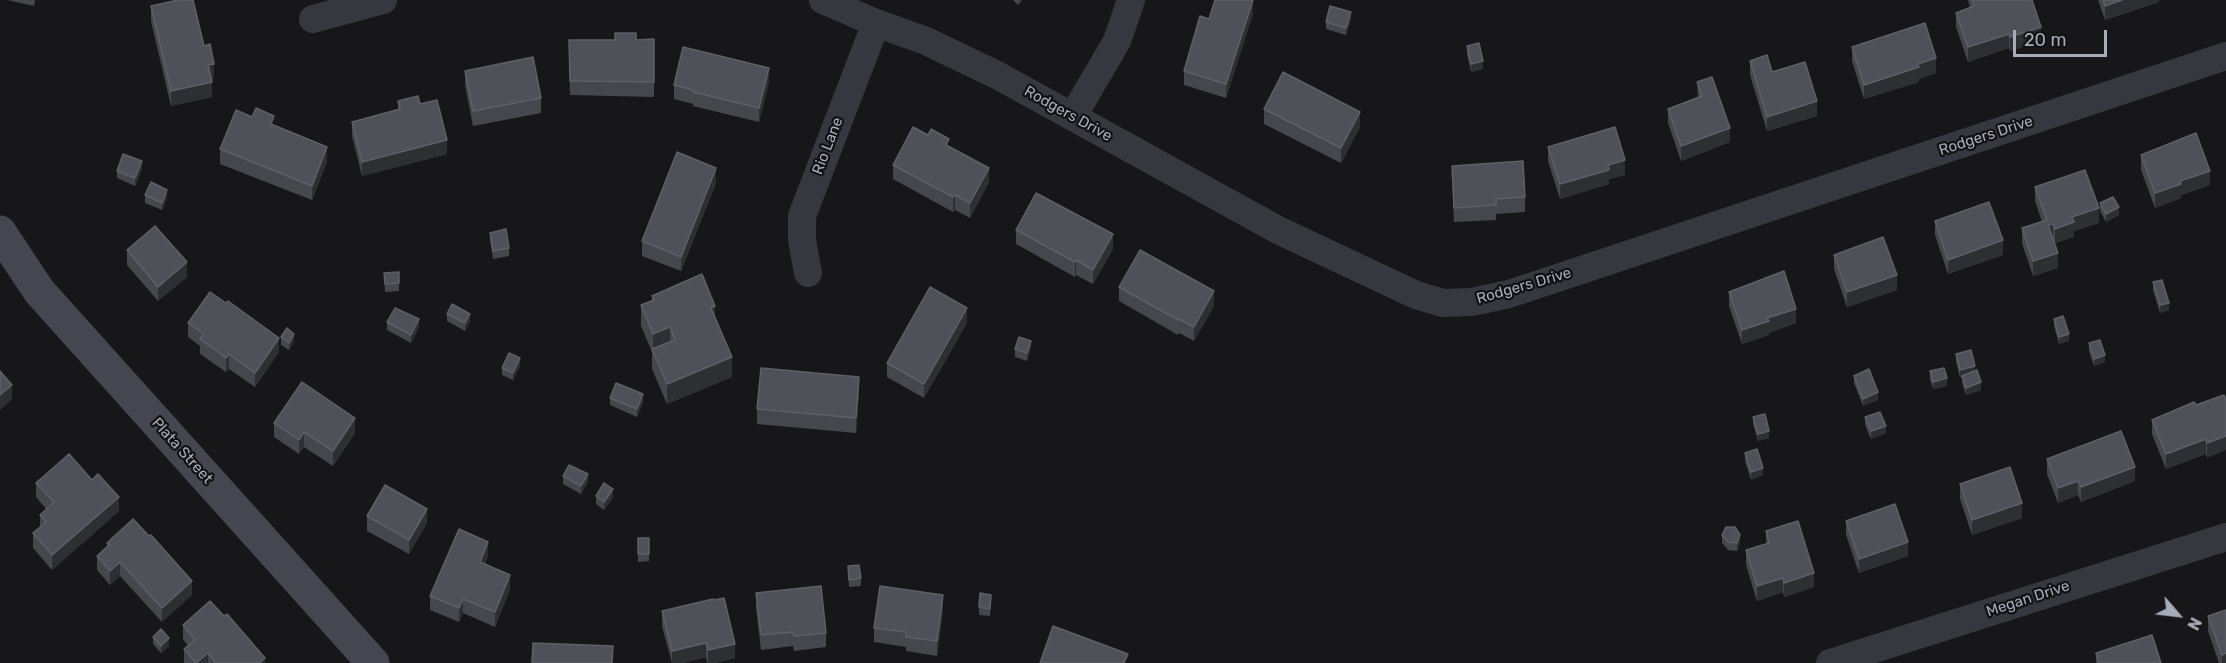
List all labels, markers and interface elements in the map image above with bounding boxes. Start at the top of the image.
scale bar [2016,18,2110,56]
text: 20 m [2024,29,2066,51]
street label: Rodgers Drive [1021,82,1115,146]
street label: Rodgers Drive [1937,112,2035,160]
street label: Rio Lane [809,115,847,177]
street label: Rodgers Drive [1475,264,1573,308]
street label: Plata Street [148,414,216,488]
street label: Megan Drive [1984,577,2072,621]
north arrow [2148,585,2208,645]
text: N [2183,614,2205,633]

